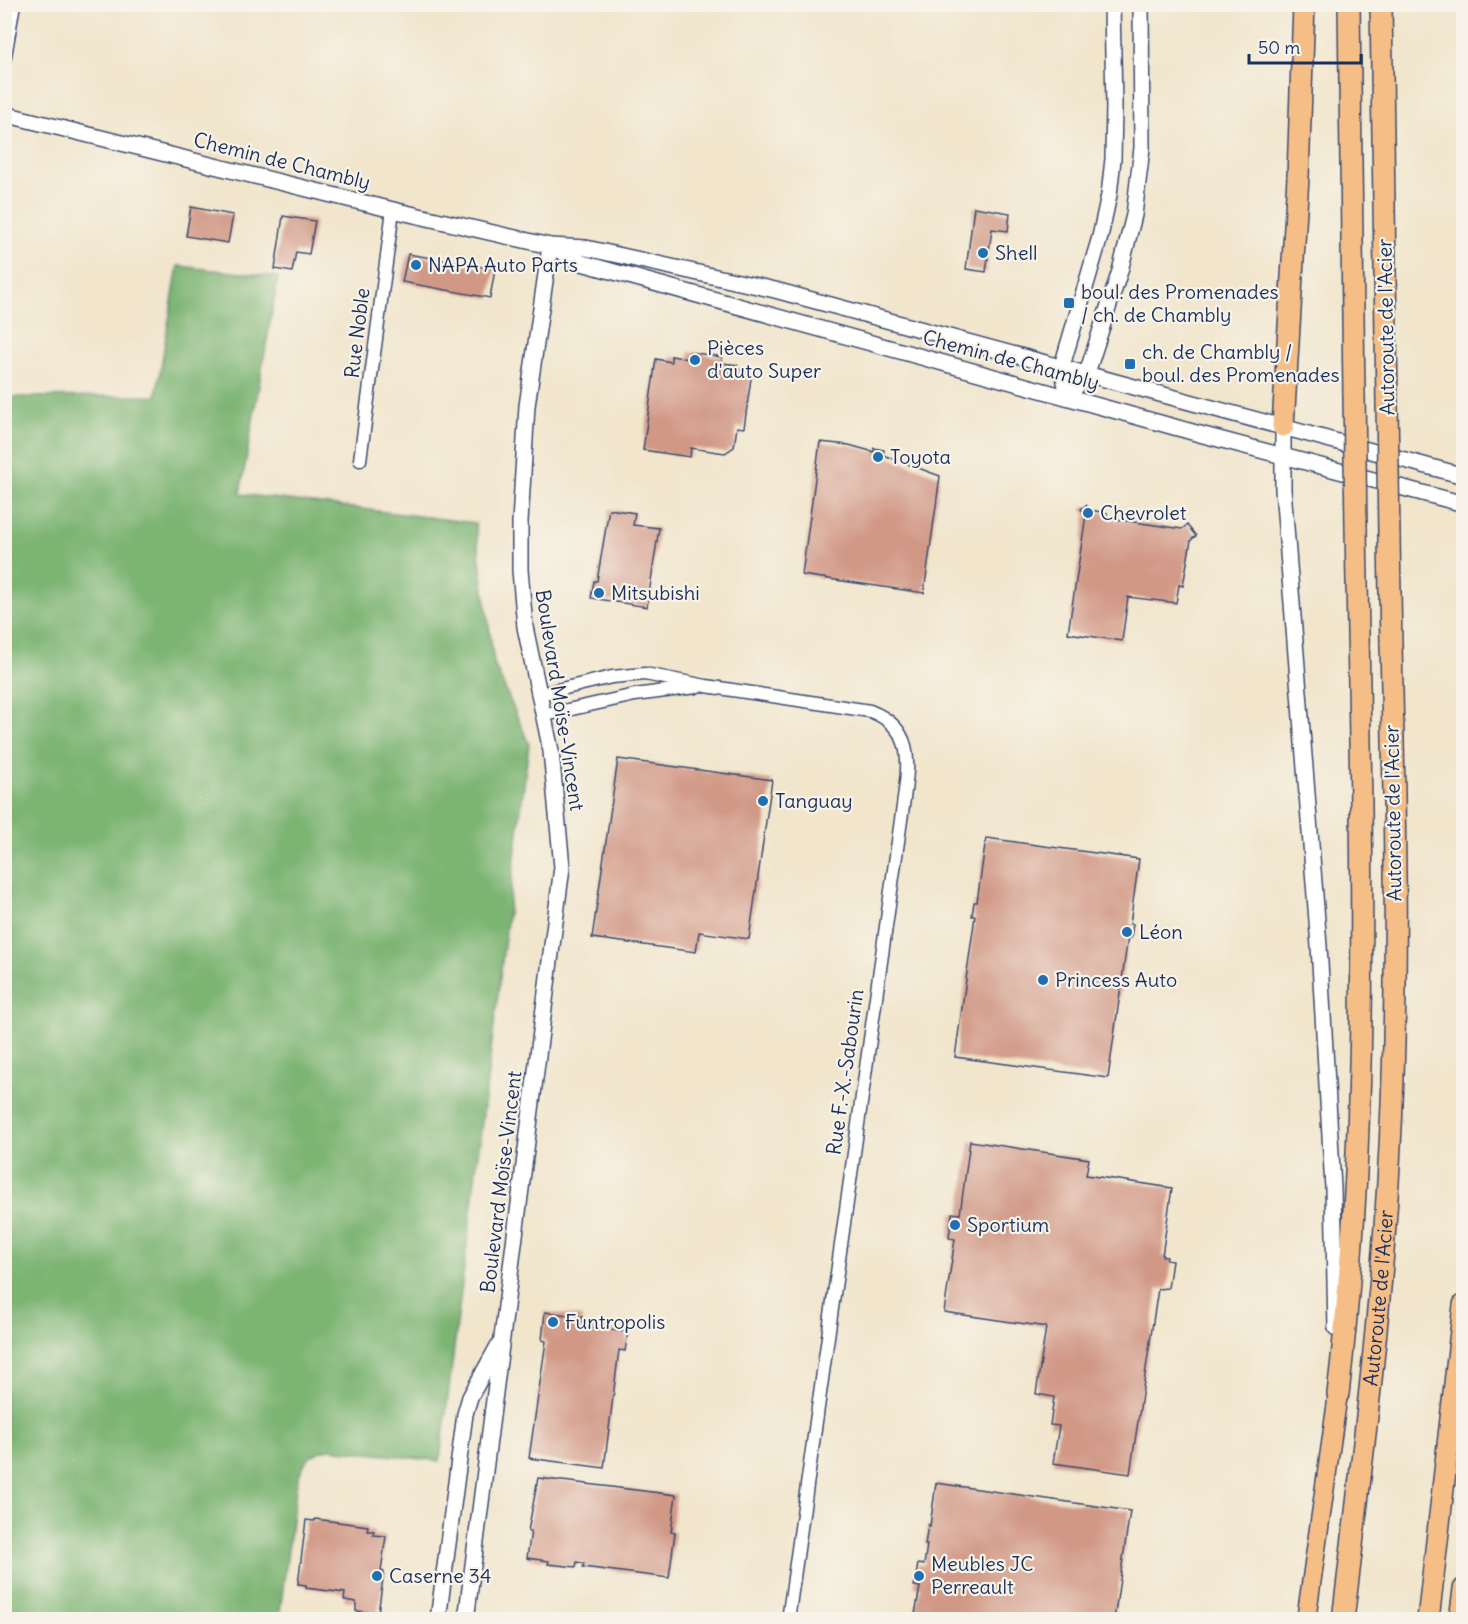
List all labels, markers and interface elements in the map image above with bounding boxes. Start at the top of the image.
scale bar [1249,27,1362,65]
text: 50 m [1258,36,1300,59]
street label: Chemin de Chambly [191,126,373,195]
street label: Autoroute de l'Acier [1371,238,1400,416]
place label: Shell [995,240,1037,265]
marker: Shell [976,246,990,260]
place label: NAPA Auto Parts [428,252,578,277]
marker: NAPA Auto Parts [409,258,423,272]
place label: boul. des Promenades / ch. de Chambly [1081,279,1279,327]
street label: Rue Noble [339,286,374,380]
marker: boul. des Promenades / ch. de Chambly [1062,296,1076,310]
street label: Chemin de Chambly [920,324,1102,395]
place label: Pièces d'auto Super [707,335,821,383]
place label: ch. de Chambly / boul. des Promenades [1142,339,1340,387]
marker: Pièces d'auto Super [688,353,702,367]
marker: ch. de Chambly / boul. des Promenades [1123,357,1137,371]
place label: Toyota [890,444,951,469]
marker: Toyota [871,450,885,464]
place label: Chevrolet [1100,500,1187,525]
marker: Chevrolet [1081,506,1095,520]
place label: Mitsubishi [611,580,700,605]
marker: Mitsubishi [592,586,606,600]
street label: Boulevard Moïse-Vincent [531,588,590,813]
street label: Autoroute de l'Acier [1378,724,1407,902]
place label: Tanguay [775,788,853,813]
marker: Tanguay [756,794,770,808]
place label: Léon [1139,919,1183,944]
marker: Léon [1120,925,1134,939]
place label: Princess Auto [1055,967,1177,992]
marker: Princess Auto [1036,973,1050,987]
street label: Rue F.-X.-Sabourin [821,988,869,1156]
street label: Boulevard Moïse-Vincent [474,1069,527,1294]
street label: Autoroute de l'Acier [1357,1209,1398,1387]
place label: Sportium [967,1212,1049,1237]
marker: Sportium [948,1218,962,1232]
place label: Funtropolis [565,1309,665,1334]
marker: Funtropolis [546,1315,560,1329]
place label: Meubles JC Perreault [931,1551,1033,1599]
place label: Caserne 34 [389,1563,492,1588]
marker: Caserne 34 [370,1569,384,1583]
marker: Meubles JC Perreault [912,1569,926,1583]

